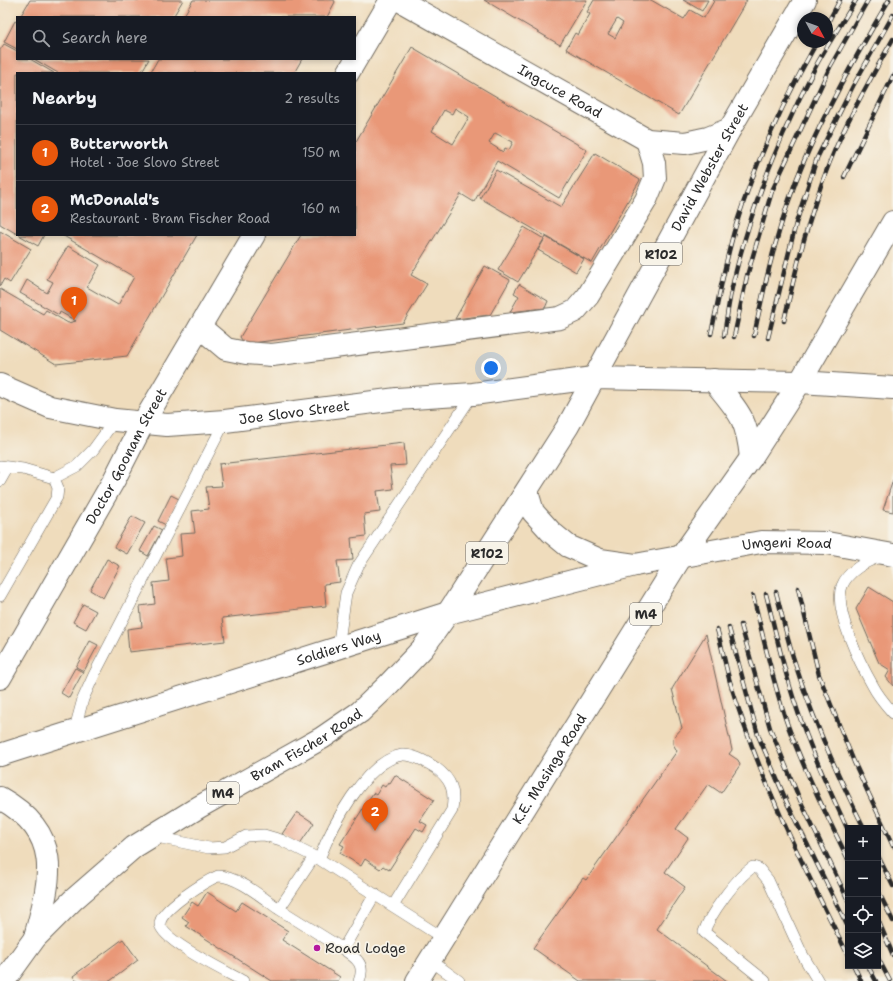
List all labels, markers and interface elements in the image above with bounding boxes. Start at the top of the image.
north arrow [797,12,833,48]
search box [16,16,356,60]
icon: search [30,27,52,49]
text: Search here [62,28,148,48]
street label: Ingcuce Road [515,60,605,122]
text: Nearby [32,87,97,109]
text: 2 results [284,90,340,107]
street label: David Webster Street [667,100,752,234]
text: Butterworth [70,134,168,154]
text: 1 [42,144,48,161]
text: 150 m [302,144,340,161]
text: Hotel · Joe Slovo Street [70,154,220,171]
text: McDonald's [70,190,160,210]
text: 2 [40,200,50,217]
text: 160 m [302,200,340,217]
text: Restaurant · Bram Fischer Road [70,210,270,227]
road number: R102 [640,243,682,265]
pin: 1 [61,287,87,320]
your location [481,358,501,378]
street label: Doctor Goonam Street [81,385,170,528]
street label: Joe Slovo Street [238,396,351,428]
street label: Umgeni Road [741,533,834,554]
road number: R102 [466,542,508,564]
road number: M4 [630,603,662,625]
street label: Soldiers Way [294,626,383,670]
street label: Bram Fischer Road [247,704,366,785]
street label: K.E. Masinga Road [508,710,590,827]
road number: M4 [207,782,239,804]
pin: 2 [362,798,388,831]
map controls [845,825,881,969]
button: + [845,825,881,861]
button: − [845,861,881,897]
button: locate [845,897,881,933]
button: layers [845,933,881,969]
place label: Road Lodge [325,939,406,957]
marker: Road Lodge [312,943,322,953]

